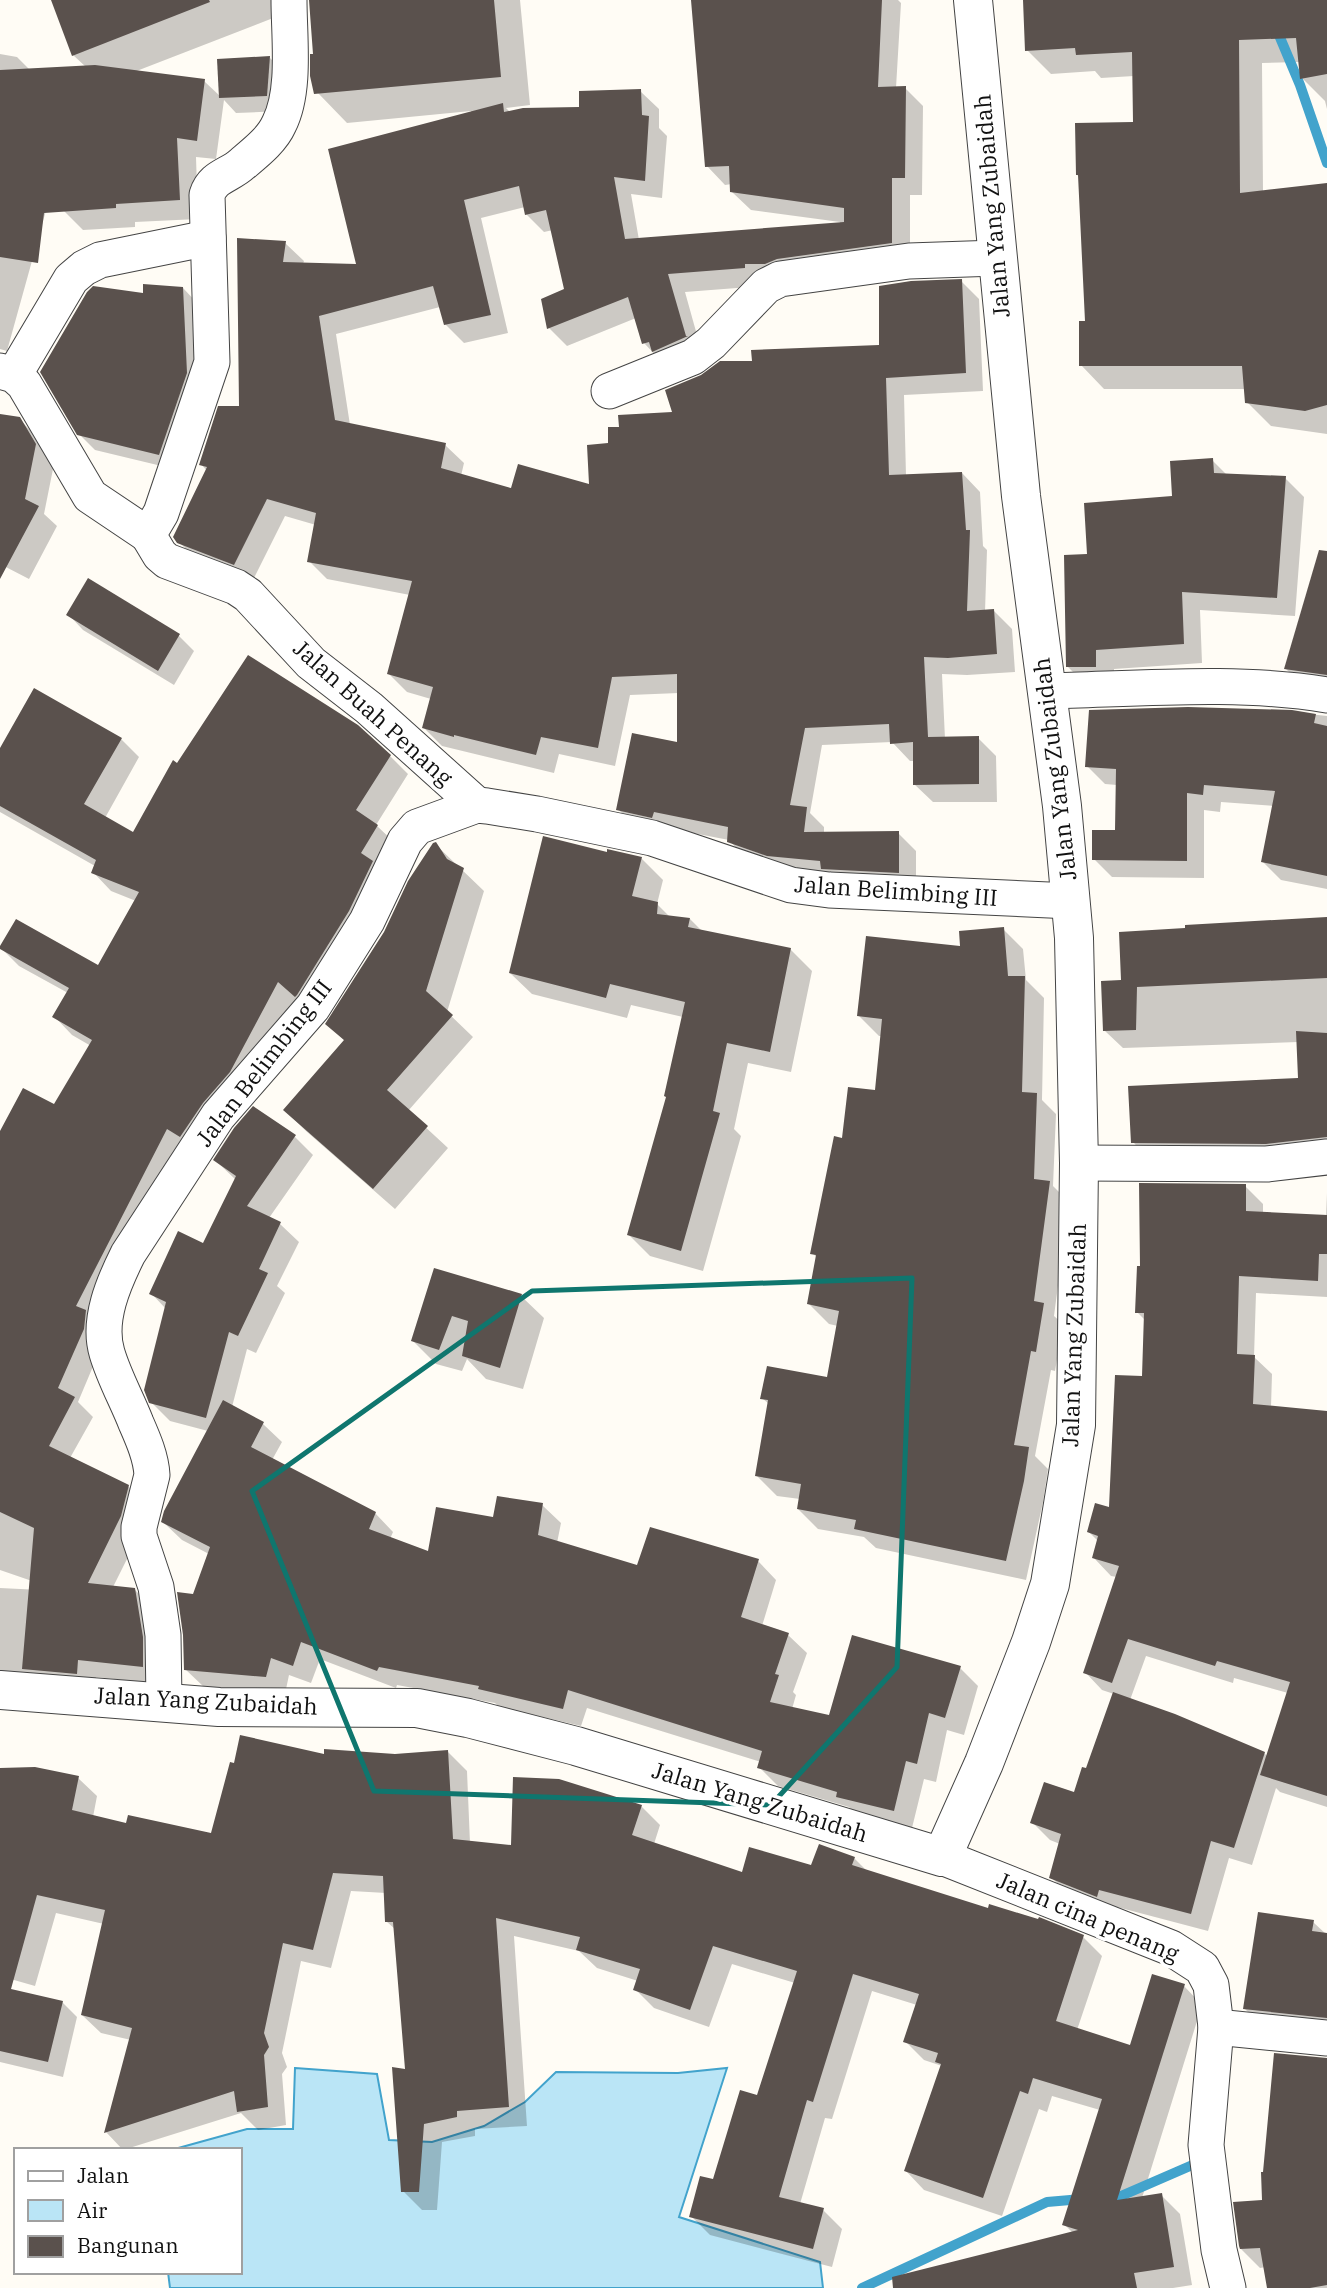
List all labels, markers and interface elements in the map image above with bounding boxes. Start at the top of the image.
street label: Jalan Yang Zubaidah [966,93,1016,319]
street label: Jalan Buah Penang [288,633,460,792]
street label: Jalan Yang Zubaidah [1025,656,1083,882]
street label: Jalan Belimbing III [793,868,999,912]
street label: Jalan Belimbing III [189,973,338,1152]
street label: Jalan Yang Zubaidah [1054,1223,1092,1447]
street label: Jalan Yang Zubaidah [93,1679,319,1721]
street label: Jalan Yang Zubaidah [649,1754,872,1848]
street label: Jalan cina penang [993,1864,1185,1968]
legend [14,2148,242,2274]
text: Jalan [77,2161,129,2189]
text: Air [77,2196,108,2224]
text: Bangunan [77,2231,179,2259]

